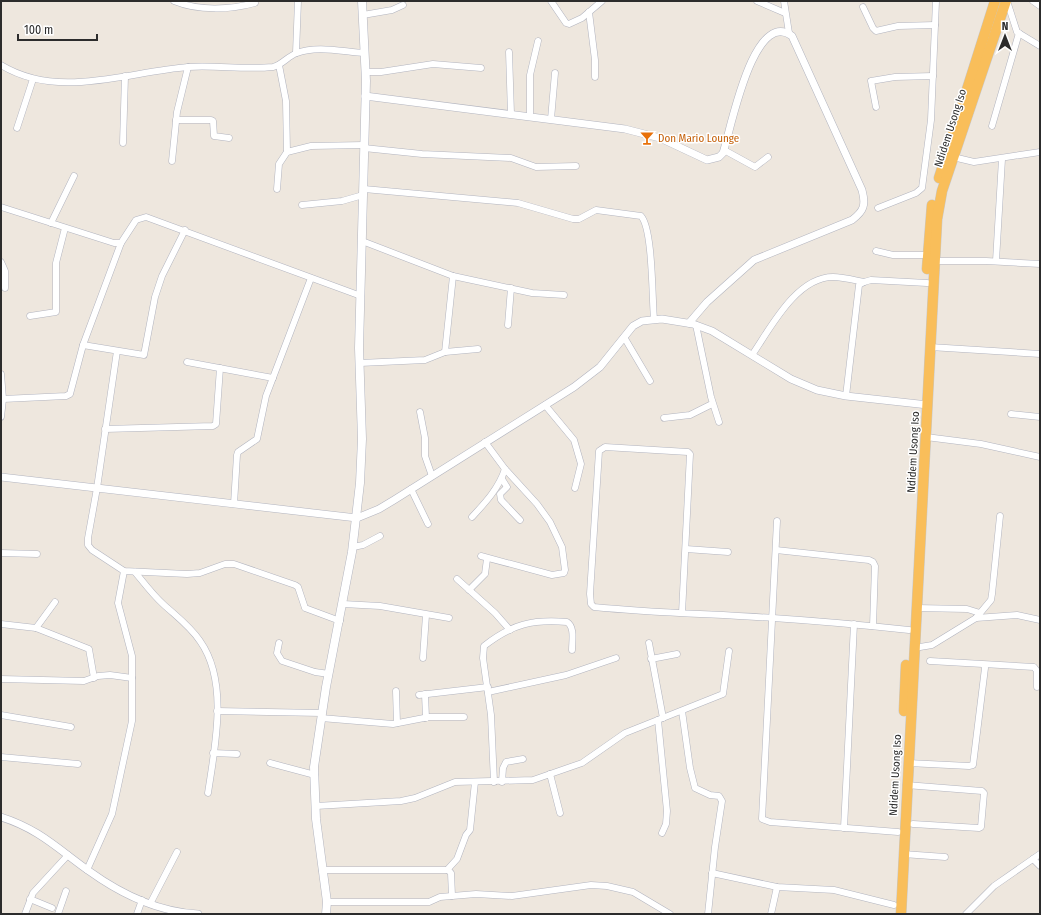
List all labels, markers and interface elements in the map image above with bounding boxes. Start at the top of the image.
scale bar [18,16,97,42]
north arrow [985,16,1025,56]
text: N [1002,20,1008,33]
text: 100 m [24,23,53,37]
street label: Ndidem Usong Iso [932,87,969,169]
bar icon: Don Mario Lounge [639,130,655,146]
place label: Don Mario Lounge [658,132,739,145]
street label: Ndidem Usong Iso [905,411,922,493]
street label: Ndidem Usong Iso [887,734,904,816]

